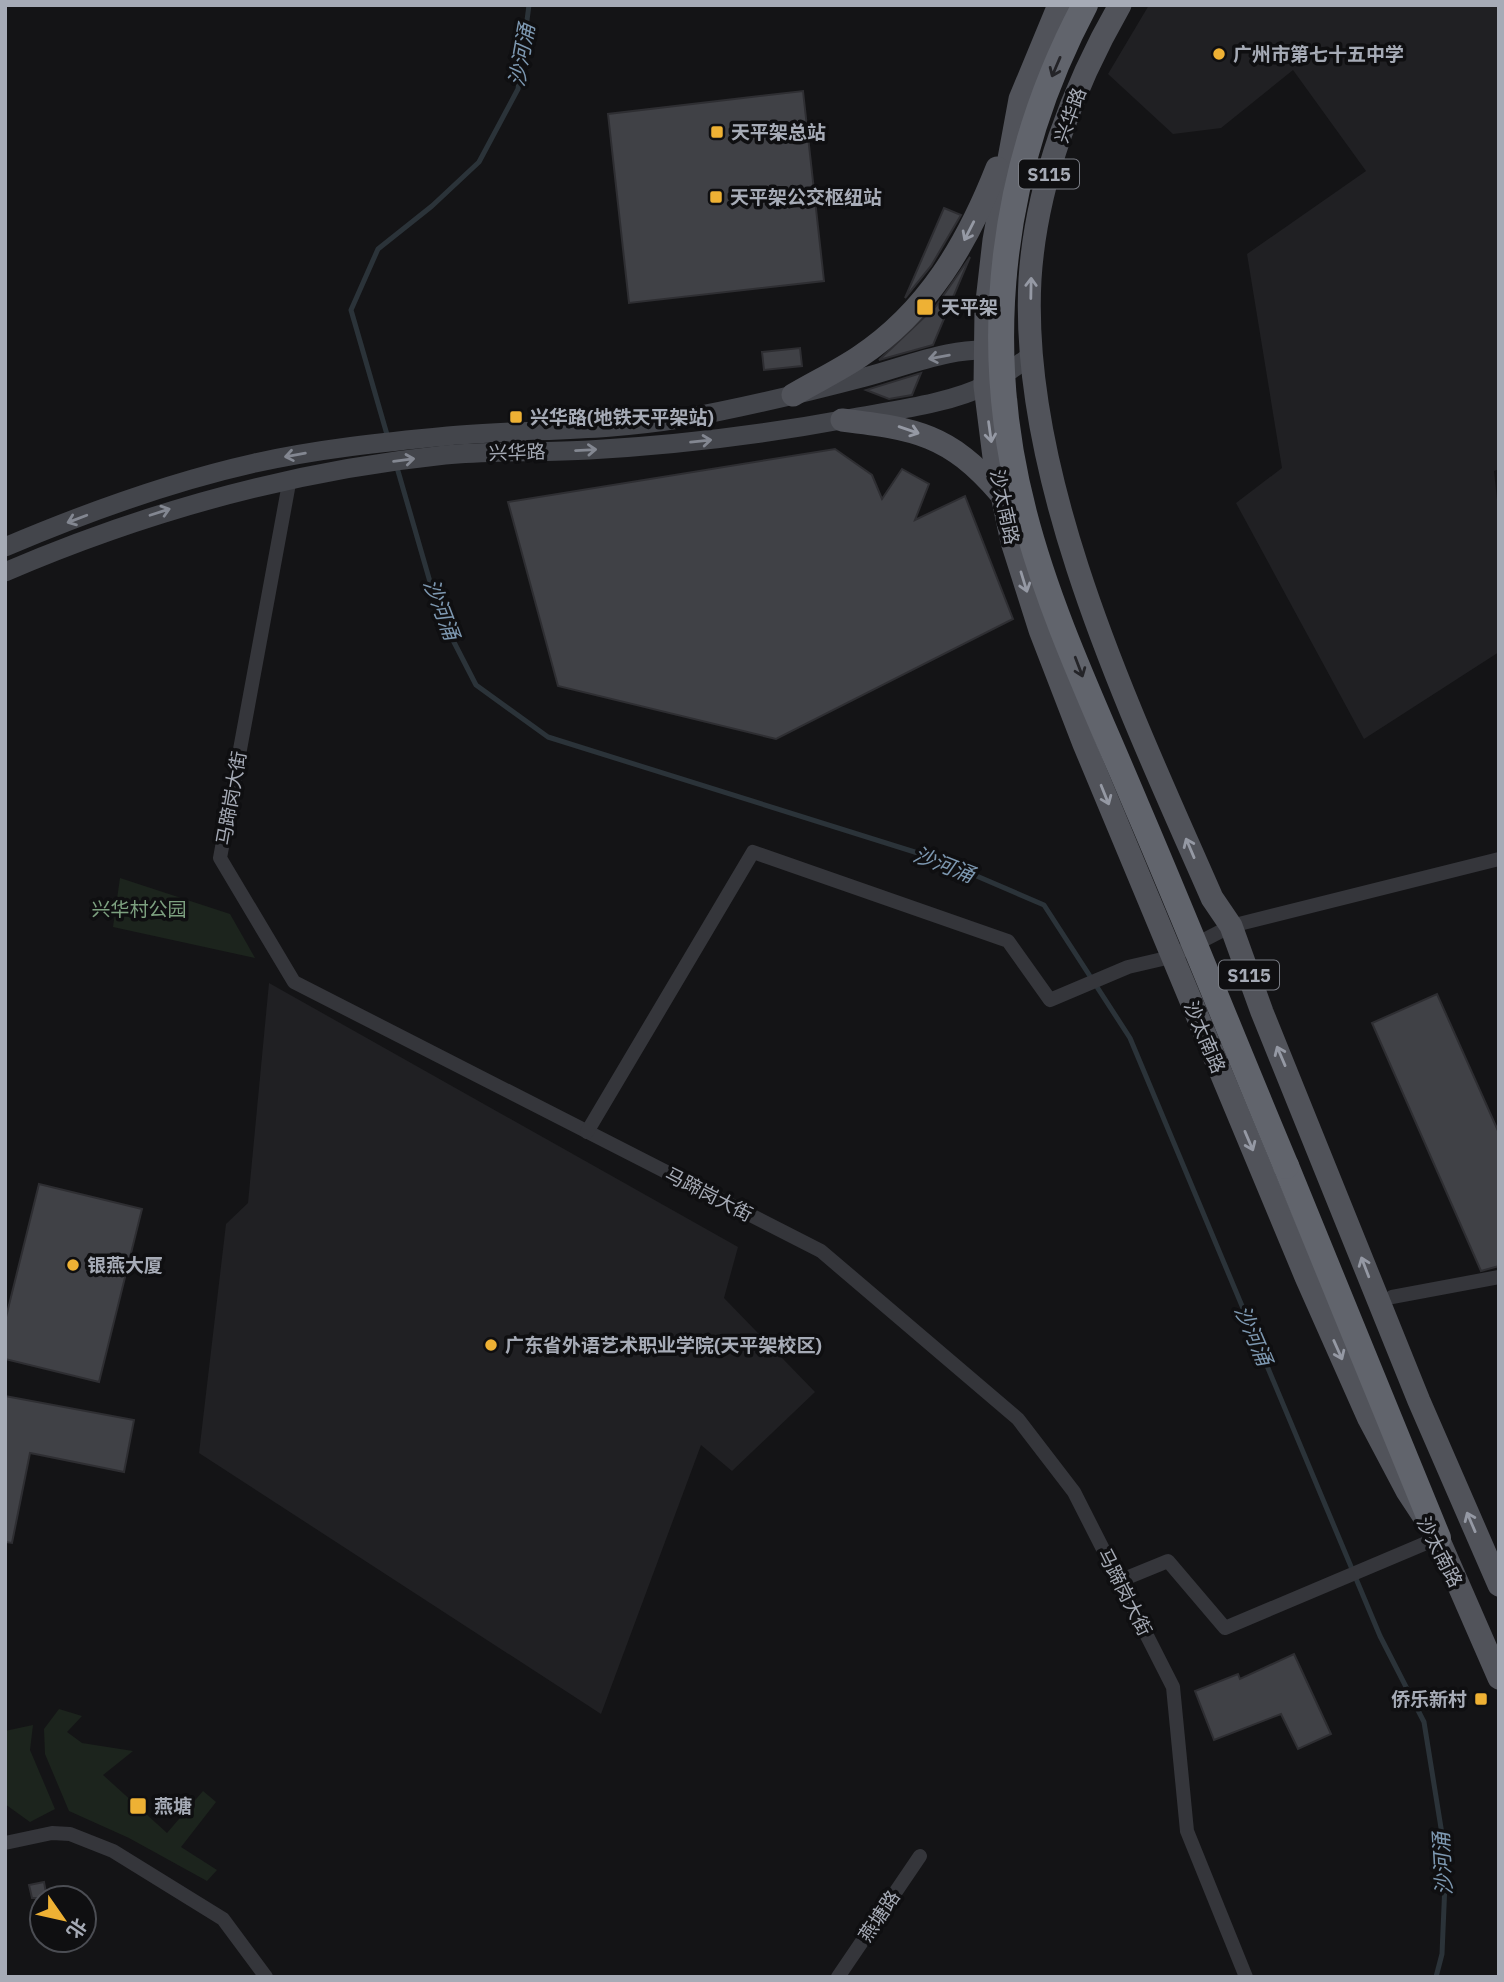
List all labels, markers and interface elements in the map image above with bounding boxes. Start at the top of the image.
water label: 沙河涌 [502,20,541,88]
place label: 广州市第七十五中学 [1233,42,1404,66]
marker: 广州市第七十五中学 [1211,46,1227,62]
one-way arrow [1048,56,1061,77]
street label: 兴华路 [1049,84,1091,146]
place label: 天平架总站 [731,120,826,144]
marker: 天平架总站 [709,124,725,140]
road number: S115 [1019,160,1079,188]
place label: 天平架公交枢纽站 [730,185,882,209]
marker: 天平架公交枢纽站 [708,189,724,205]
one-way arrow [962,220,976,241]
one-way arrow [1024,277,1037,300]
place label: 天平架 [941,295,998,319]
marker: 天平架 [915,297,935,317]
one-way arrow [928,351,951,364]
place label: 兴华路(地铁天平架站) [530,405,714,429]
marker: 兴华路(地铁天平架站) [508,409,524,425]
one-way arrow [984,420,997,442]
one-way arrow [897,425,919,437]
one-way arrow [689,434,712,447]
street label: 兴华路 [488,439,546,465]
one-way arrow [574,444,597,457]
one-way arrow [284,449,307,462]
one-way arrow [392,453,415,466]
street label: 沙太南路 [985,467,1025,547]
one-way arrow [149,505,171,517]
one-way arrow [67,514,89,526]
one-way arrow [1018,571,1031,593]
water label: 沙河涌 [418,575,467,645]
one-way arrow [1073,656,1086,677]
street label: 马蹄岗大街 [211,749,251,847]
one-way arrow [1099,784,1112,805]
one-way arrow [1183,837,1196,859]
water label: 沙河涌 [910,840,980,889]
park label: 兴华村公园 [91,897,187,921]
road number: S115 [1219,960,1279,990]
street label: 沙太南路 [1179,997,1231,1077]
one-way arrow [1273,1045,1286,1067]
one-way arrow [1243,1129,1256,1151]
street label: 马蹄岗大街 [661,1162,757,1226]
place label: 银燕大厦 [87,1253,163,1277]
one-way arrow [1358,1256,1371,1278]
marker: 银燕大厦 [65,1257,81,1273]
water label: 沙河涌 [1229,1301,1280,1371]
place label: 广东省外语艺术职业学院(天平架校区) [505,1333,822,1357]
marker: 广东省外语艺术职业学院(天平架校区) [483,1337,499,1353]
one-way arrow [1332,1339,1345,1360]
one-way arrow [1464,1512,1477,1534]
street label: 沙太南路 [1412,1513,1468,1591]
street label: 马蹄岗大街 [1093,1544,1157,1640]
place label: 侨乐新村 [1391,1687,1467,1711]
marker: 侨乐新村 [1473,1691,1489,1707]
place label: 燕塘 [154,1794,192,1818]
marker: 燕塘 [128,1796,148,1816]
water label: 沙河涌 [1426,1830,1458,1896]
north arrow [28,1884,98,1954]
street label: 燕塘路 [853,1886,905,1946]
text: 北 [62,1914,92,1943]

